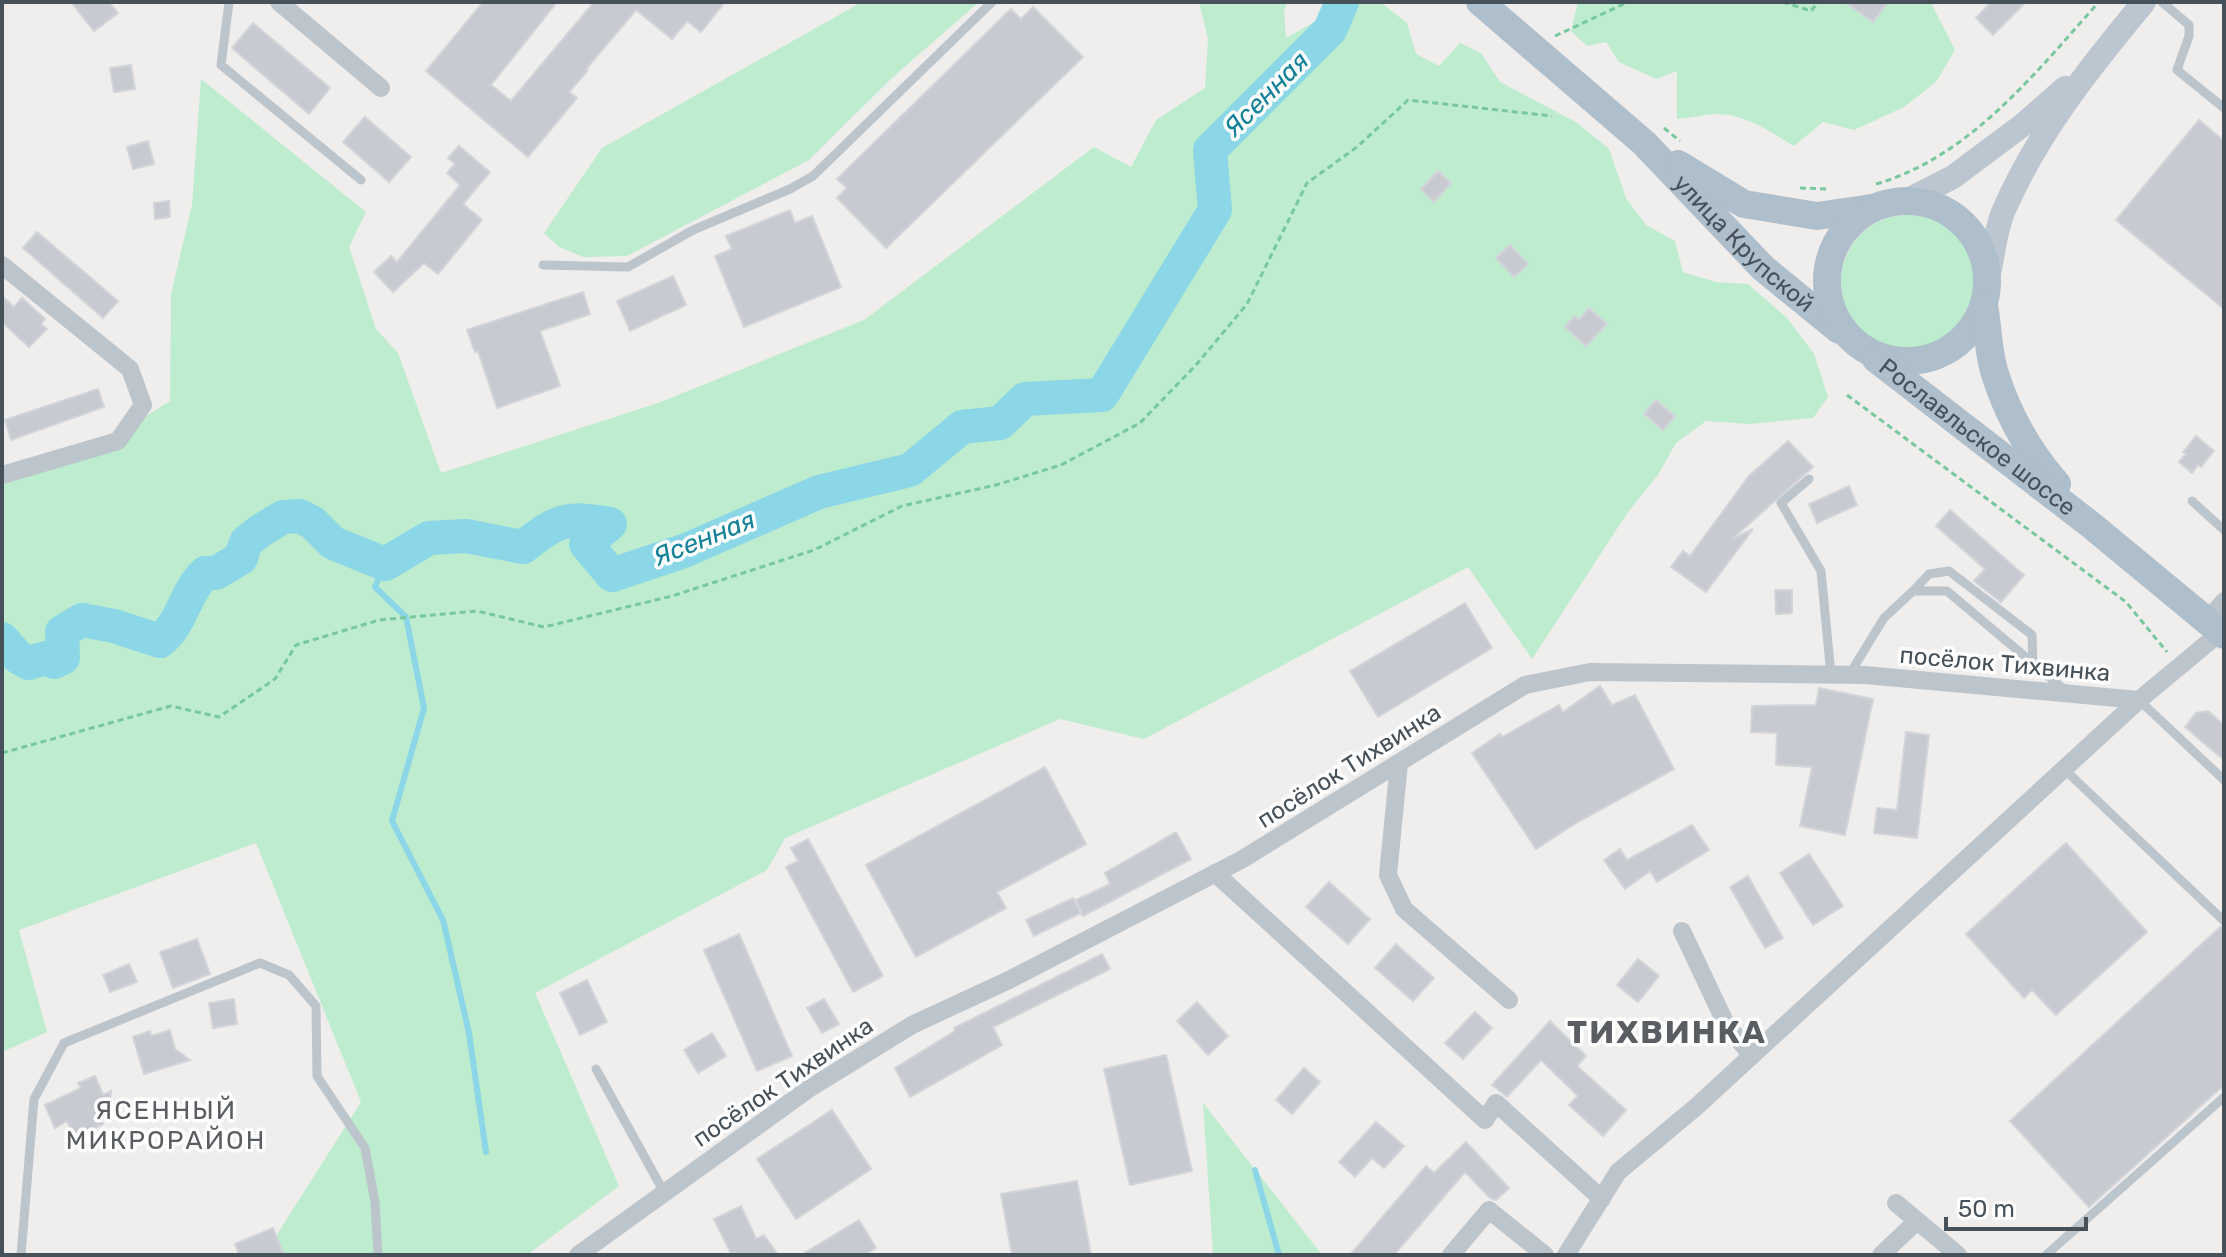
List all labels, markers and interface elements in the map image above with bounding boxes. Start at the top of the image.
water label: Ясенная [1218,46,1315,143]
street label: улица Крупской [1668,169,1820,318]
street label: Рославльское шоссе [1874,353,2081,522]
water label: Ясенная [649,504,760,573]
street label: посёлок Тихвинка [1899,641,2111,687]
street label: посёлок Тихвинка [1252,698,1446,834]
street label: посёлок Тихвинка [688,1011,878,1153]
district label: ТИХВИНКА [1567,1013,1767,1051]
district label: ЯСЕННЫЙ МИКРОРАЙОН [66,1095,266,1156]
scale bar [1946,1181,2086,1231]
text: 50 m [1958,1195,2015,1223]

